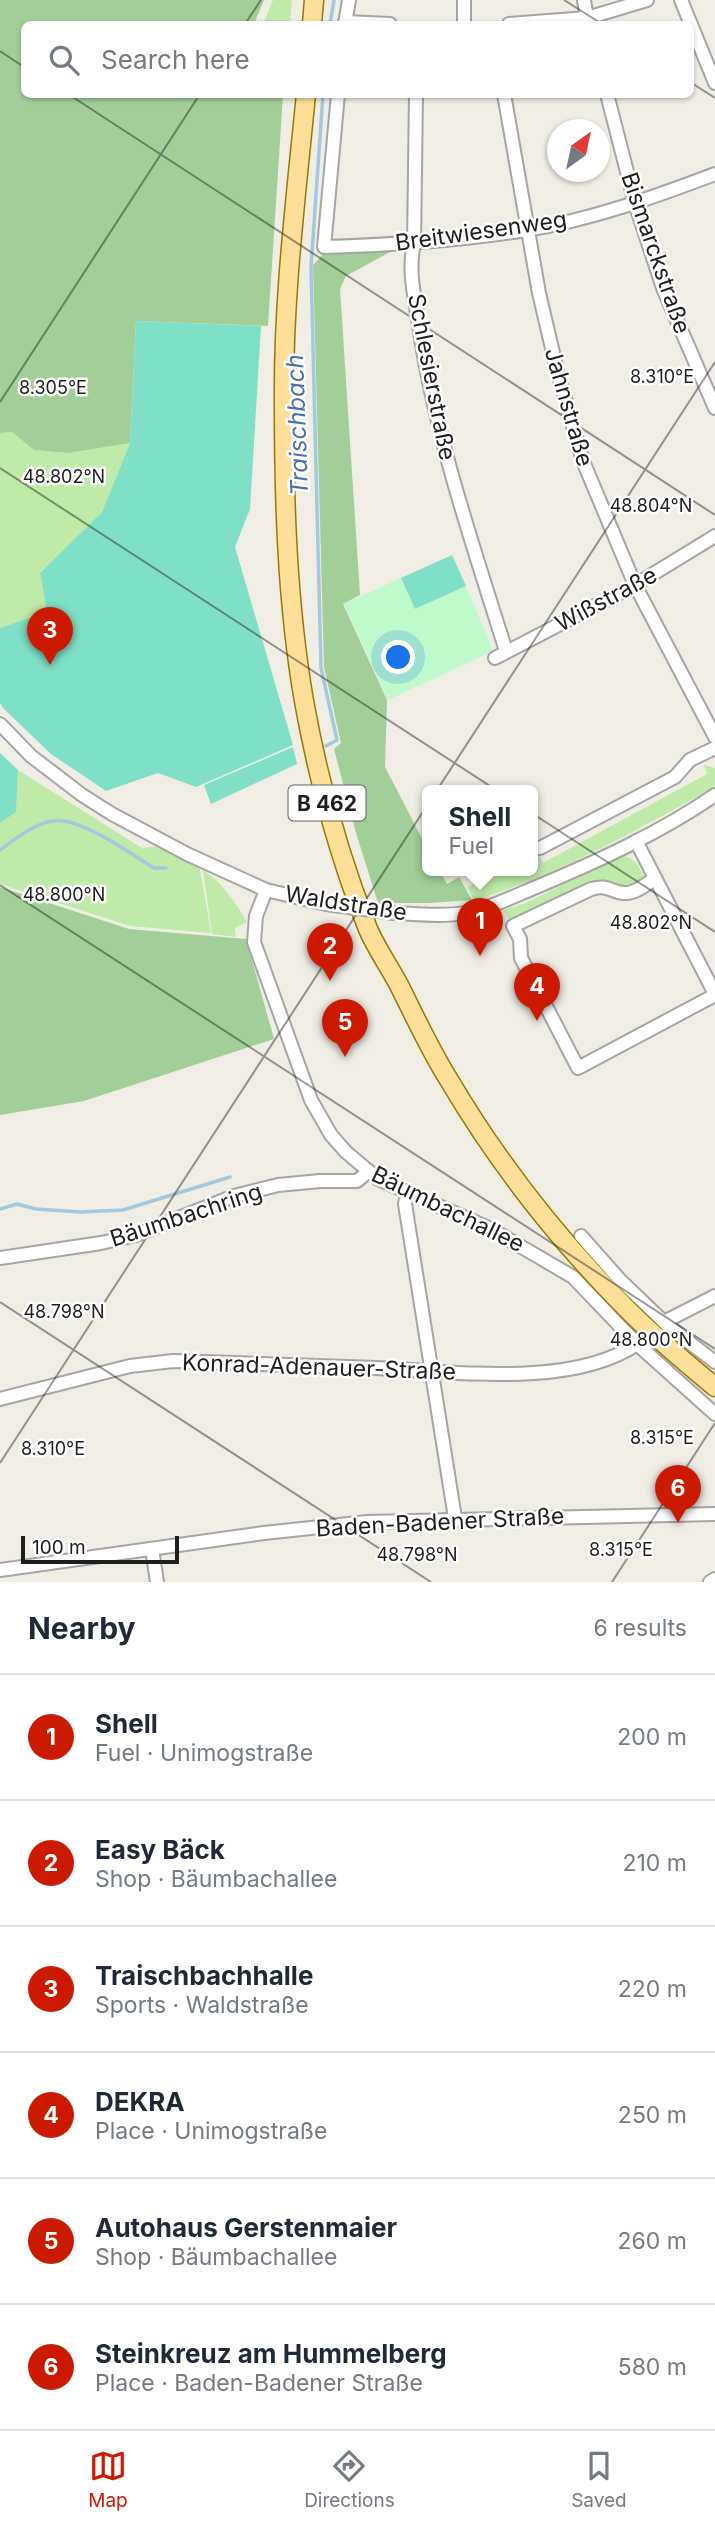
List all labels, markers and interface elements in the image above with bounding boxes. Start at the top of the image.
search box [21,21,694,98]
icon: search [45,41,83,79]
text: Search here [101,44,250,75]
north arrow [547,119,610,182]
street label: Bismarckstraße [615,169,697,337]
street label: Breitwiesenweg [393,205,569,257]
street label: Schlesierstraße [402,291,462,463]
street label: Jahnstraße [539,344,599,470]
water label: Traischbach [280,354,314,496]
text: 8.310°E [630,366,694,387]
text: 8.305°E [19,377,87,398]
text: 48.802°N [23,466,105,487]
text: 48.804°N [610,495,692,516]
street label: Wißstraße [550,561,662,637]
pin: 3 [27,607,73,665]
your location [381,640,415,674]
popup [422,785,538,876]
road number: B 462 [288,786,366,820]
text: Shell [449,801,511,832]
text: Fuel [449,832,494,860]
street label: Waldstraße [283,880,409,926]
text: 48.800°N [23,884,105,905]
pin: 1 [457,898,503,956]
text: 48.802°N [610,912,692,933]
pin: 2 [307,923,353,981]
pin: 4 [514,963,560,1021]
pin: 5 [322,999,368,1057]
street label: Bäumbachallee [367,1160,529,1258]
street label: Bäumbachring [107,1177,265,1253]
text: 48.798°N [23,1301,105,1322]
text: 48.800°N [610,1329,692,1350]
street label: Konrad-Adenauer-Straße [182,1348,456,1386]
text: 8.315°E [630,1427,694,1448]
text: 8.310°E [21,1438,85,1459]
pin: 6 [655,1465,701,1523]
street label: Baden-Badener Straße [315,1502,565,1542]
scale bar [21,1533,178,1565]
text: 100 m [32,1536,86,1559]
text: 8.315°E [589,1539,653,1560]
text: 48.798°N [376,1544,458,1565]
text: Nearby [28,1610,136,1646]
text: 6 results [593,1614,687,1642]
text: Shell [95,1708,158,1739]
text: 1 [46,1723,56,1751]
text: 200 m [617,1723,687,1751]
text: Fuel · Unimogstraße [95,1739,313,1767]
text: Easy Bäck [95,1834,225,1865]
text: 2 [44,1849,58,1877]
text: 210 m [622,1849,687,1877]
text: Shop · Bäumbachallee [95,1865,337,1893]
text: Traischbachhalle [95,1960,313,1991]
text: 3 [44,1975,58,2003]
text: 220 m [618,1975,687,2003]
text: Sports · Waldstraße [95,1991,309,2019]
text: DEKRA [95,2086,185,2117]
text: 4 [43,2101,59,2129]
text: 250 m [618,2101,687,2129]
text: Place · Unimogstraße [95,2117,327,2145]
text: Autohaus Gerstenmaier [95,2212,397,2243]
text: 5 [44,2227,58,2255]
text: 260 m [618,2227,687,2255]
text: Shop · Bäumbachallee [95,2243,337,2271]
text: Steinkreuz am Hummelberg [95,2338,447,2369]
text: 6 [44,2353,58,2381]
text: 580 m [618,2353,687,2381]
text: Place · Baden-Badener Straße [95,2369,423,2397]
tab: Map [88,2447,128,2512]
tab: Directions [304,2447,395,2512]
tab: Saved [571,2447,627,2512]

